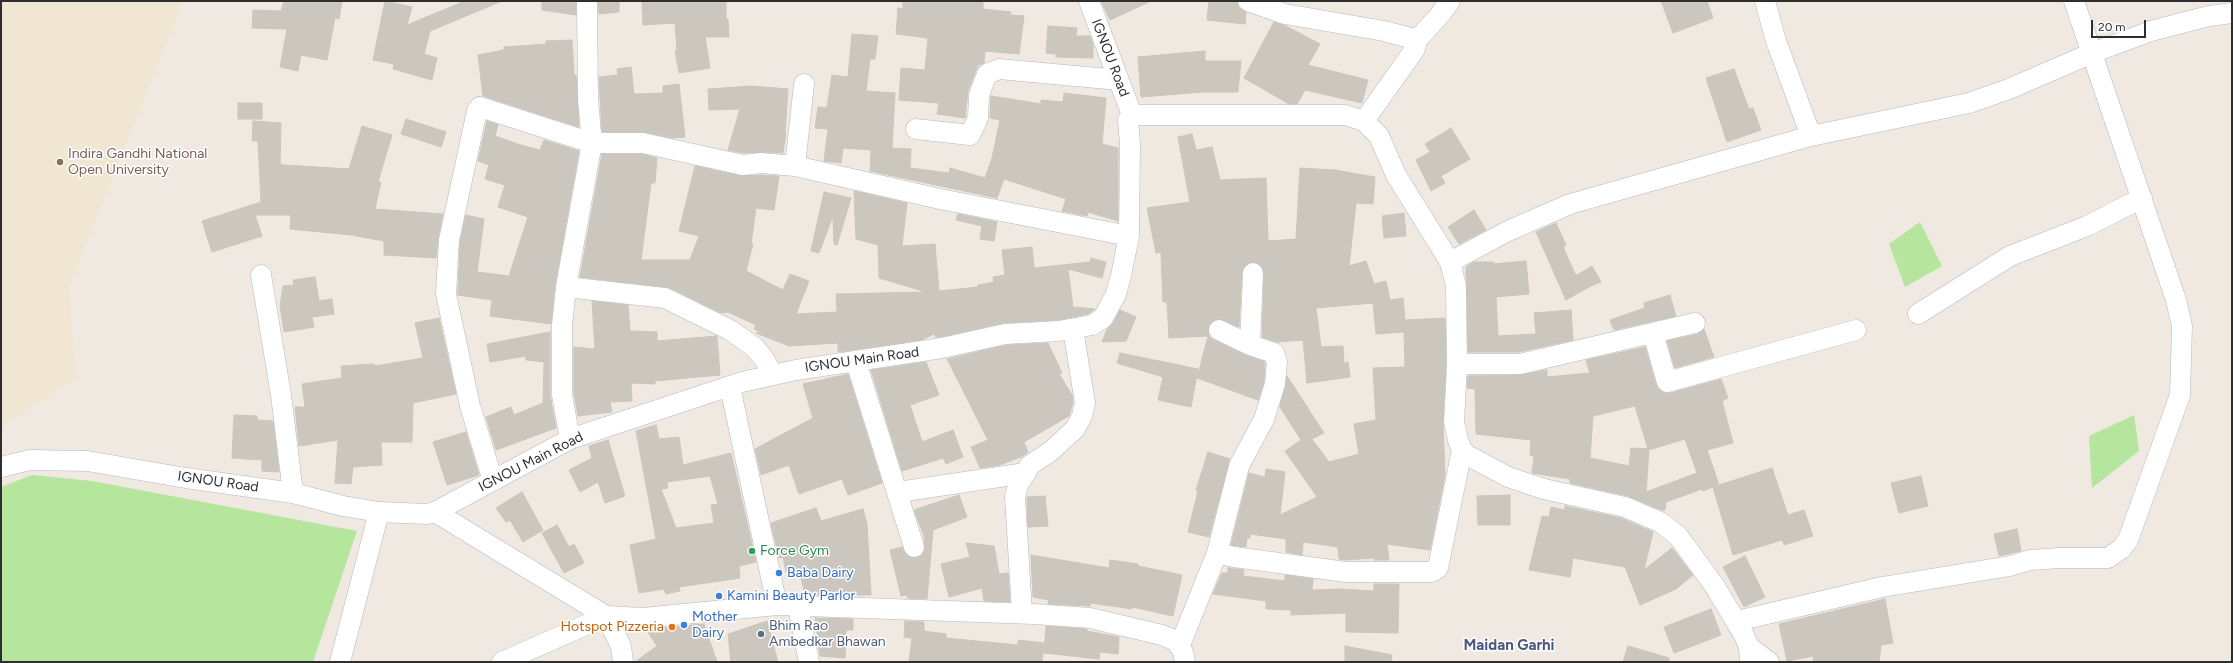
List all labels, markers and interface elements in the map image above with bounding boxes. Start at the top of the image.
scale bar [2093,12,2148,38]
street label: IGNOU Road [1088,17,1132,99]
text: 20 m [2098,20,2126,34]
place label: Indira Gandhi National Open University [68,146,207,178]
marker: Indira Gandhi National Open University [55,157,65,167]
street label: IGNOU Main Road [804,344,920,376]
street label: IGNOU Main Road [476,428,586,496]
street label: IGNOU Road [176,468,260,496]
place label: Force Gym [760,543,829,559]
marker: Force Gym [747,546,757,556]
place label: Baba Dairy [787,565,854,581]
marker: Baba Dairy [774,568,784,578]
place label: Kamini Beauty Parlor [727,588,855,604]
marker: Kamini Beauty Parlor [714,591,724,601]
place label: Mother Dairy [692,609,737,642]
place label: Bhim Rao Ambedkar Bhawan [769,618,886,650]
place label: Hotspot Pizzeria [561,619,664,635]
marker: Mother Dairy [679,620,689,630]
marker: Hotspot Pizzeria [667,622,677,632]
marker: Bhim Rao Ambedkar Bhawan [756,629,766,639]
district label: Maidan Garhi [1463,637,1555,655]

